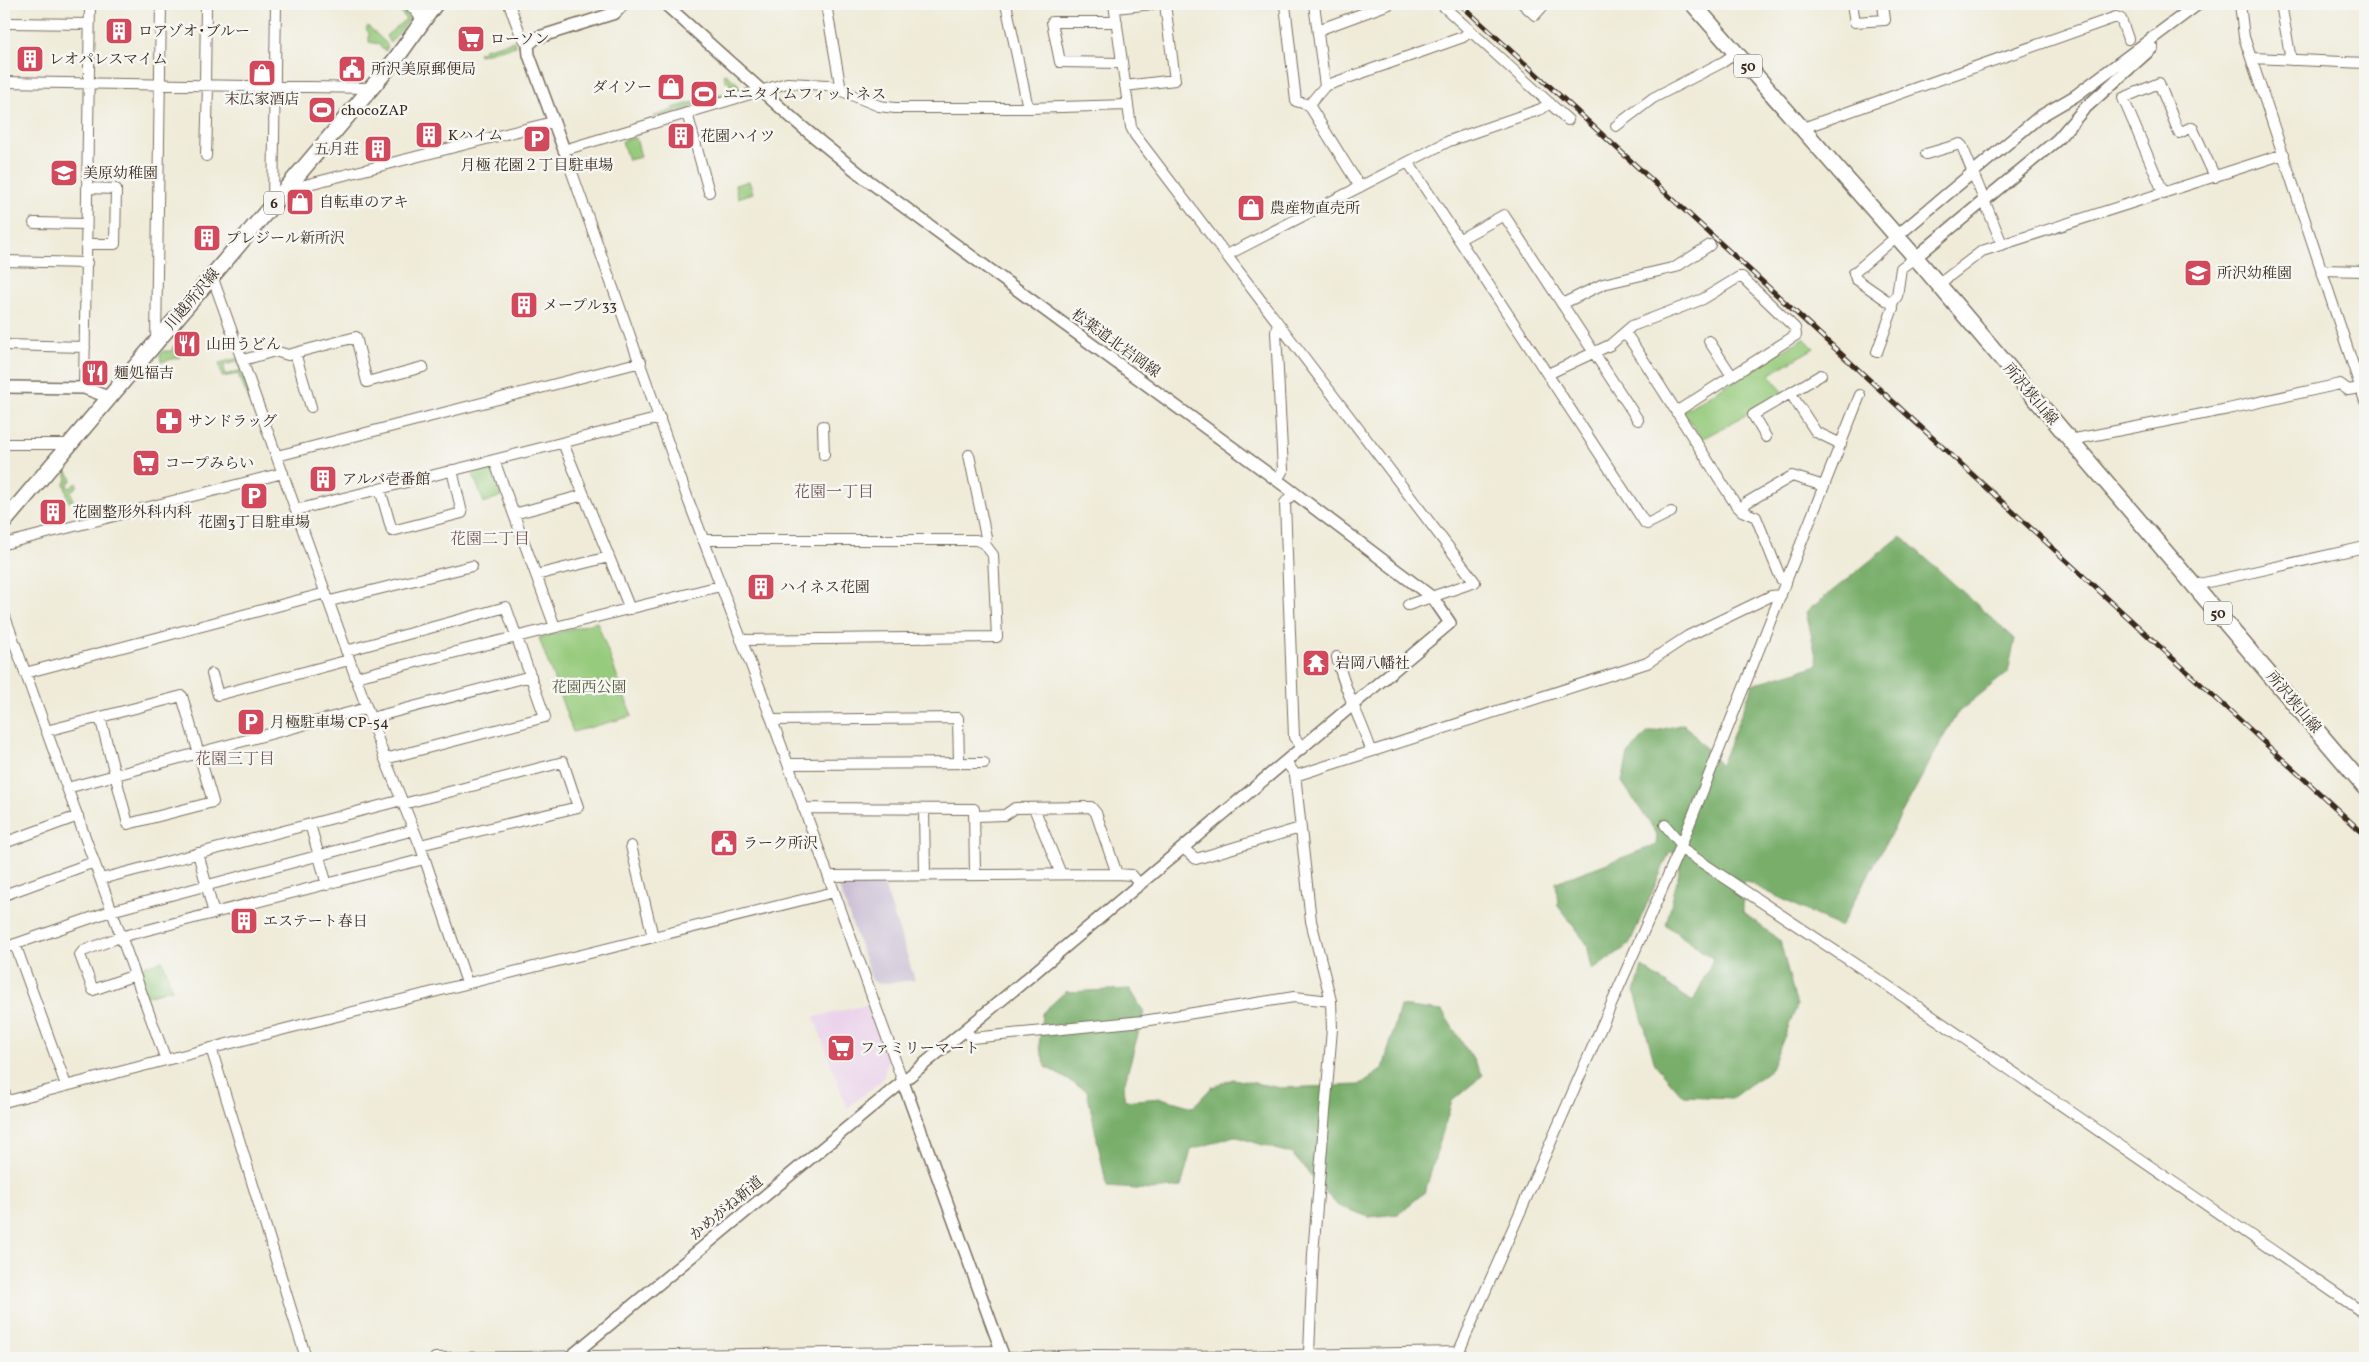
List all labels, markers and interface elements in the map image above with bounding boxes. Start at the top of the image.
building icon: ロアゾオ･ブルー [104,16,134,46]
place label: ロアゾオ･ブルー [138,22,250,43]
supermarket icon: ローソン [456,24,486,54]
place label: ローソン [490,30,549,51]
building icon: レオパレスマイム [15,44,45,74]
place label: レオパレスマイム [49,50,168,71]
public building icon: 所沢美原郵便局 [337,54,367,84]
road number: 50 [1734,54,1762,78]
shop icon: 末広家酒店 [247,58,277,88]
place label: 所沢美原郵便局 [371,60,476,81]
shop icon: ダイソー [656,72,686,102]
place label: ダイソー [592,78,652,99]
sports icon: エニタイムフィットネス [689,79,719,109]
place label: エニタイムフィットネス [723,85,886,106]
place label: 末広家酒店 [224,90,300,111]
sports icon: chocoZAP [307,95,337,125]
place label: chocoZAP [341,101,408,122]
building icon: Kハイム [414,120,444,150]
building icon: 花園ハイツ [666,121,696,151]
parking icon: 月極 花園２丁目駐車場 [522,124,552,154]
place label: Kハイム [448,126,503,147]
place label: 花園ハイツ [700,127,775,148]
building icon: 五月荘 [363,134,393,164]
place label: 五月荘 [314,140,359,161]
place label: 月極 花園２丁目駐車場 [460,156,614,177]
school or university icon: 美原幼稚園 [49,158,79,188]
place label: 美原幼稚園 [83,164,158,185]
shop icon: 自転車のアキ [285,187,315,217]
road number: 6 [264,192,284,214]
place label: 自転車のアキ [319,193,408,214]
shop icon: 農産物直売所 [1236,193,1266,223]
place label: 農産物直売所 [1270,199,1360,220]
building icon: プレジール新所沢 [192,223,222,253]
place label: プレジール新所沢 [226,229,345,250]
school or university icon: 所沢幼稚園 [2183,258,2213,288]
street label: 川越所沢線 [161,264,225,335]
place label: 所沢幼稚園 [2217,264,2292,285]
building icon: メープル33 [509,290,539,320]
place label: メープル33 [543,296,617,317]
street label: 松葉道北岩岡線 [1066,305,1164,384]
restaurant icon: 山田うどん [172,329,202,359]
place label: 山田うどん [206,335,281,356]
restaurant icon: 麺処福吉 [80,358,110,388]
street label: 所沢狭山線 [1998,359,2062,430]
place label: 麺処福吉 [114,364,174,385]
pharmacy icon: サンドラッグ [154,406,184,436]
place label: サンドラッグ [188,412,277,433]
supermarket icon: コープみらい [131,448,161,478]
place label: コープみらい [165,454,254,475]
building icon: アルバ壱番館 [308,464,338,494]
place label: アルバ壱番館 [342,470,430,491]
parking icon: 花園3丁目駐車場 [239,481,269,511]
district label: 花園一丁目 [794,482,874,504]
building icon: 花園整形外科内科 [38,497,68,527]
place label: 花園整形外科内科 [72,503,192,524]
place label: 花園3丁目駐車場 [198,513,310,534]
district label: 花園二丁目 [450,529,530,551]
building icon: ハイネス花園 [746,572,776,602]
place label: ハイネス花園 [780,578,870,599]
road number: 50 [2204,602,2232,624]
temple icon: 岩岡八幡社 [1301,648,1331,678]
place label: 岩岡八幡社 [1335,654,1410,675]
street label: 所沢狭山線 [2261,667,2325,738]
park label: 花園西公園 [551,678,627,699]
parking icon: 月極駐車場 CP-54 [236,707,266,737]
place label: 月極駐車場 CP-54 [270,713,389,734]
district label: 花園三丁目 [195,749,275,771]
public building icon: ラーク所沢 [709,828,739,858]
place label: ラーク所沢 [743,834,818,855]
building icon: エステート春日 [229,906,259,936]
place label: エステート春日 [263,912,368,933]
supermarket icon: ファミリーマート [826,1033,856,1063]
place label: ファミリーマート [860,1039,980,1060]
street label: かめがね新道 [686,1172,768,1246]

